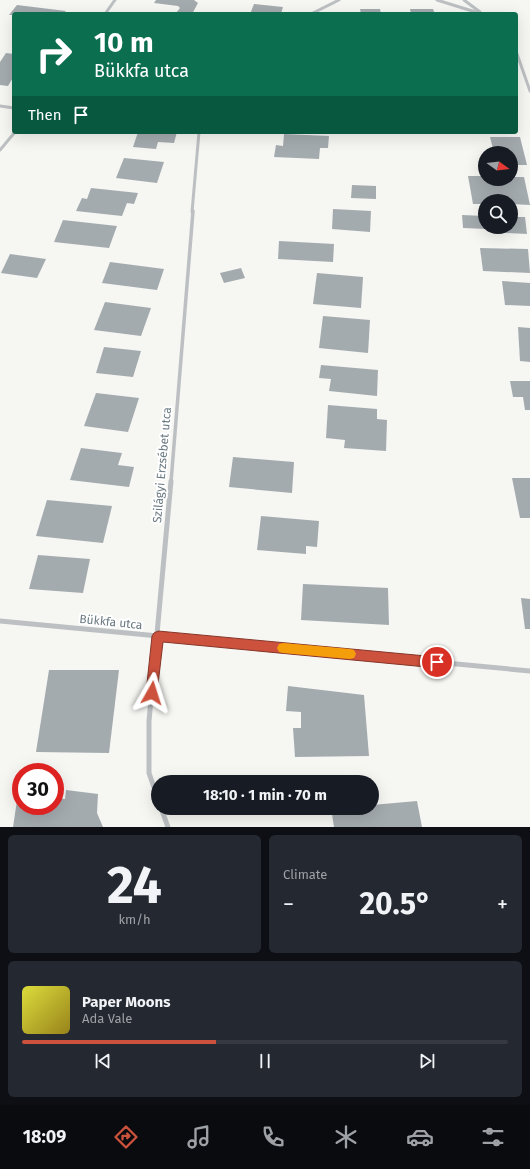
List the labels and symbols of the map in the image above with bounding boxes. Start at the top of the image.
north arrow [478,146,518,186]
street label: Szilágyi Erzsébet utca [150,407,174,523]
street label: Bükkfa utca [79,612,143,632]
pin [420,645,454,679]
position arrow [131,672,173,714]
speed limit sign: 30 [12,763,64,815]

